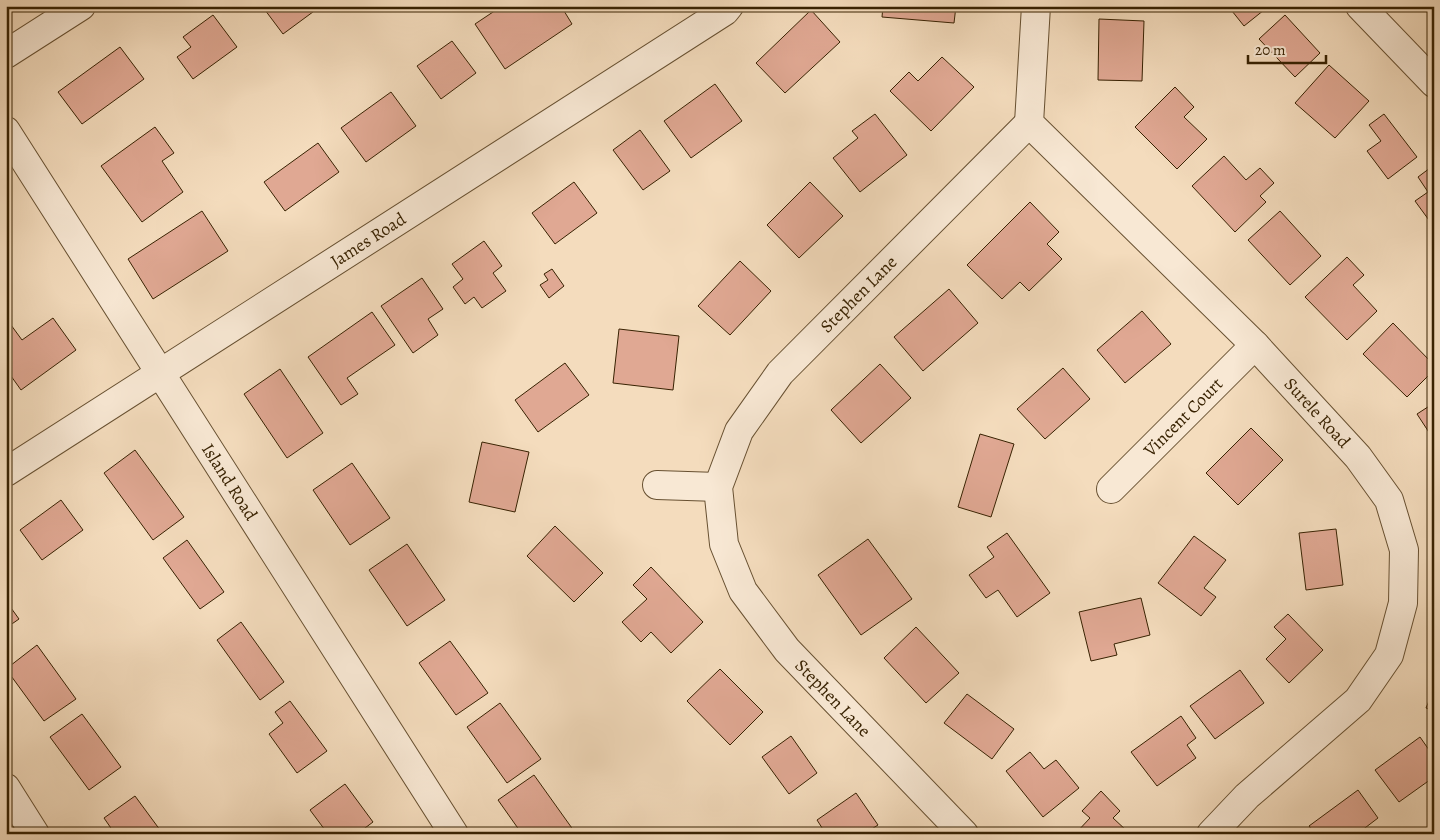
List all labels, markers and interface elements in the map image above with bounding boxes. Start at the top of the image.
scale bar [1248,32,1325,64]
text: 20 m [1255,40,1286,60]
street label: James Road [326,207,411,273]
street label: Stephen Lane [815,250,902,338]
street label: Vincent Court [1138,372,1228,462]
street label: Surele Road [1279,372,1356,453]
street label: Island Road [196,439,263,525]
street label: Stephen Lane [790,654,876,742]

